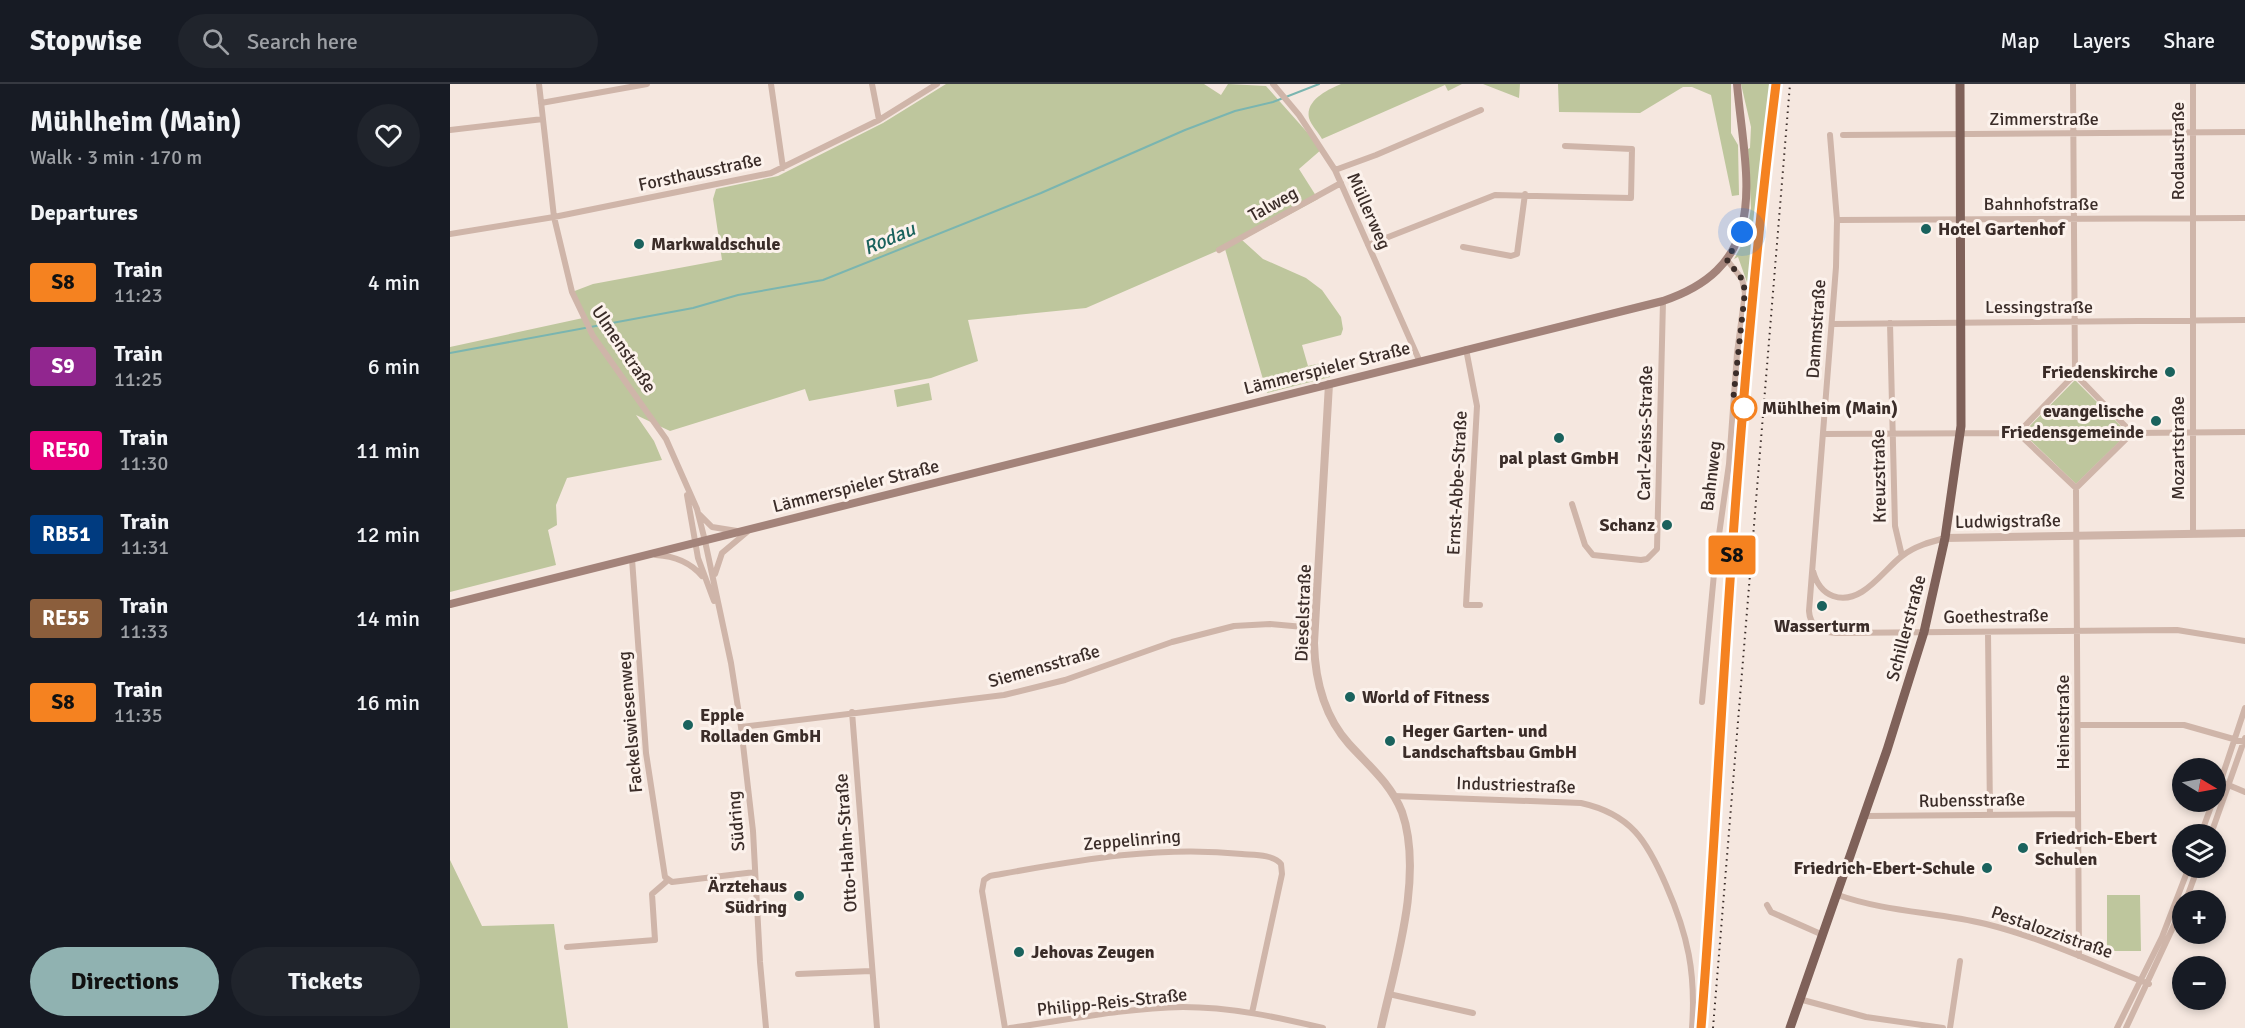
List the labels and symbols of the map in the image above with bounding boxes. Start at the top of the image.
street label: Rodaustraße [2167,102,2189,200]
street label: Zimmerstraße [1989,108,2099,130]
street label: Forsthausstraße [636,148,764,196]
street label: Müllerweg [1342,169,1396,253]
street label: Talweg [1244,182,1302,226]
street label: Bahnhofstraße [1984,193,2098,215]
water label: Rodau [860,216,920,260]
your location [1727,217,1757,247]
place label: Hotel Gartenhof [1938,218,2066,240]
marker: Hotel Gartenhof [1919,222,1933,236]
place label: Markwaldschule [651,233,780,255]
marker: Markwaldschule [632,237,646,251]
street label: Dammstraße [1802,279,1830,379]
street label: Lessingstraße [1985,296,2093,318]
street label: Ulmenstraße [587,301,661,397]
street label: Lämmerspieler Straße [1241,337,1413,399]
place label: Friedenskirche [2042,361,2158,383]
street label: Carl-Zeiss-Straße [1633,365,1657,501]
marker: Friedenskirche [2163,365,2177,379]
marker: Mühlheim (Main) [1731,395,1757,421]
street label: Mozartstraße [2167,396,2189,500]
place label: Mühlheim (Main) [1762,397,1898,419]
place label: evangelische Friedensgemeinde [2001,400,2144,443]
street label: Ernst-Abbe-Straße [1442,410,1472,556]
marker: evangelische Friedensgemeinde [2149,414,2163,428]
street label: Kreuzstraße [1867,429,1891,523]
marker: pal plast GmbH [1552,431,1566,445]
street label: Bahnweg [1696,440,1726,512]
place label: pal plast GmbH [1499,447,1619,469]
street label: Lämmerspieler Straße [770,455,942,517]
street label: Ludwigstraße [1955,509,2061,533]
place label: Schanz [1599,514,1655,536]
marker: Schanz [1660,518,1674,532]
line badge: S8 [1705,536,1759,574]
street label: Dieselstraße [1290,564,1316,662]
street label: Schillerstraße [1881,572,1931,684]
marker: Wasserturm [1815,599,1829,613]
street label: Goethestraße [1943,604,2049,628]
place label: Wasserturm [1774,615,1870,637]
street label: Siemensstraße [986,640,1102,692]
street label: Fackelswiesenweg [613,650,647,794]
street label: Heinestraße [2052,675,2074,769]
place label: World of Fitness [1362,686,1490,708]
marker: World of Fitness [1343,690,1357,704]
place label: Epple Rolladen GmbH [700,704,821,747]
marker: Epple Rolladen GmbH [681,718,695,732]
place label: Heger Garten- und Landschaftsbau GmbH [1402,720,1577,763]
marker: Heger Garten- und Landschaftsbau GmbH [1383,734,1397,748]
north arrow [2172,758,2226,812]
street label: Industriestraße [1456,772,1576,798]
street label: Otto-Hahn-Straße [830,773,862,913]
street label: Rubensstraße [1919,788,2025,812]
street label: Südring [722,790,750,852]
street label: Zeppelinring [1082,825,1182,855]
place label: Friedrich-Ebert Schulen [2035,827,2157,870]
marker: Friedrich-Ebert Schulen [2016,841,2030,855]
place label: Friedrich-Ebert-Schule [1794,857,1975,879]
marker: Friedrich-Ebert-Schule [1980,861,1994,875]
place label: Ärztehaus Südring [708,875,787,918]
marker: Ärztehaus Südring [792,889,806,903]
street label: Pestalozzistraße [1988,901,2116,963]
place label: Jehovas Zeugen [1031,941,1155,963]
marker: Jehovas Zeugen [1012,945,1026,959]
street label: Philipp-Reis-Straße [1036,983,1188,1021]

